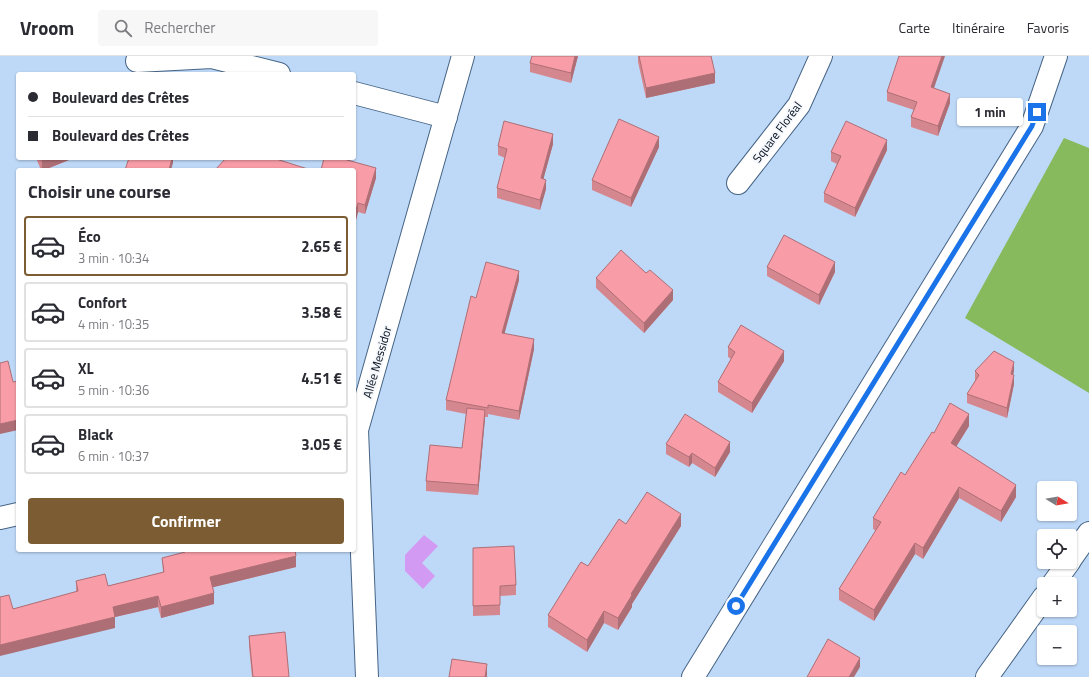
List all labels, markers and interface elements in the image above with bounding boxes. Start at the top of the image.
search box [98,10,378,46]
text: Vroom [20,13,74,42]
text: Rechercher [144,16,216,39]
icon: search [112,17,134,39]
text: Carte [899,17,930,38]
text: Itinéraire [952,17,1005,38]
text: Favoris [1027,17,1069,38]
text: Boulevard des Crêtes [52,86,189,109]
street label: Square Floréal [748,97,806,167]
callout: 1 min [957,98,1023,126]
text: 1 min [974,102,1006,122]
route end [1028,103,1046,121]
text: Boulevard des Crêtes [52,124,189,147]
text: Choisir une course [28,178,171,205]
text: Éco [78,225,101,248]
icon: car [30,228,66,264]
text: 2.65 € [301,235,342,258]
text: 3 min · 10:34 [78,248,149,268]
text: Confort [78,291,127,314]
icon: car [30,294,66,330]
text: 3.58 € [301,301,342,324]
text: 4 min · 10:35 [78,314,149,334]
street label: Allée Messidor [358,324,396,400]
text: XL [78,357,94,380]
icon: car [30,360,66,396]
text: 4.51 € [301,367,342,390]
text: 5 min · 10:36 [78,380,149,400]
text: Black [78,423,113,446]
icon: car [30,426,66,462]
text: 3.05 € [301,433,342,456]
text: 6 min · 10:37 [78,446,149,466]
north arrow [1037,481,1077,521]
map controls [1037,481,1077,665]
button: Confirmer [28,498,344,544]
button: locate [1037,529,1077,569]
button: + [1037,577,1077,617]
route start [727,597,745,615]
button: − [1037,625,1077,665]

